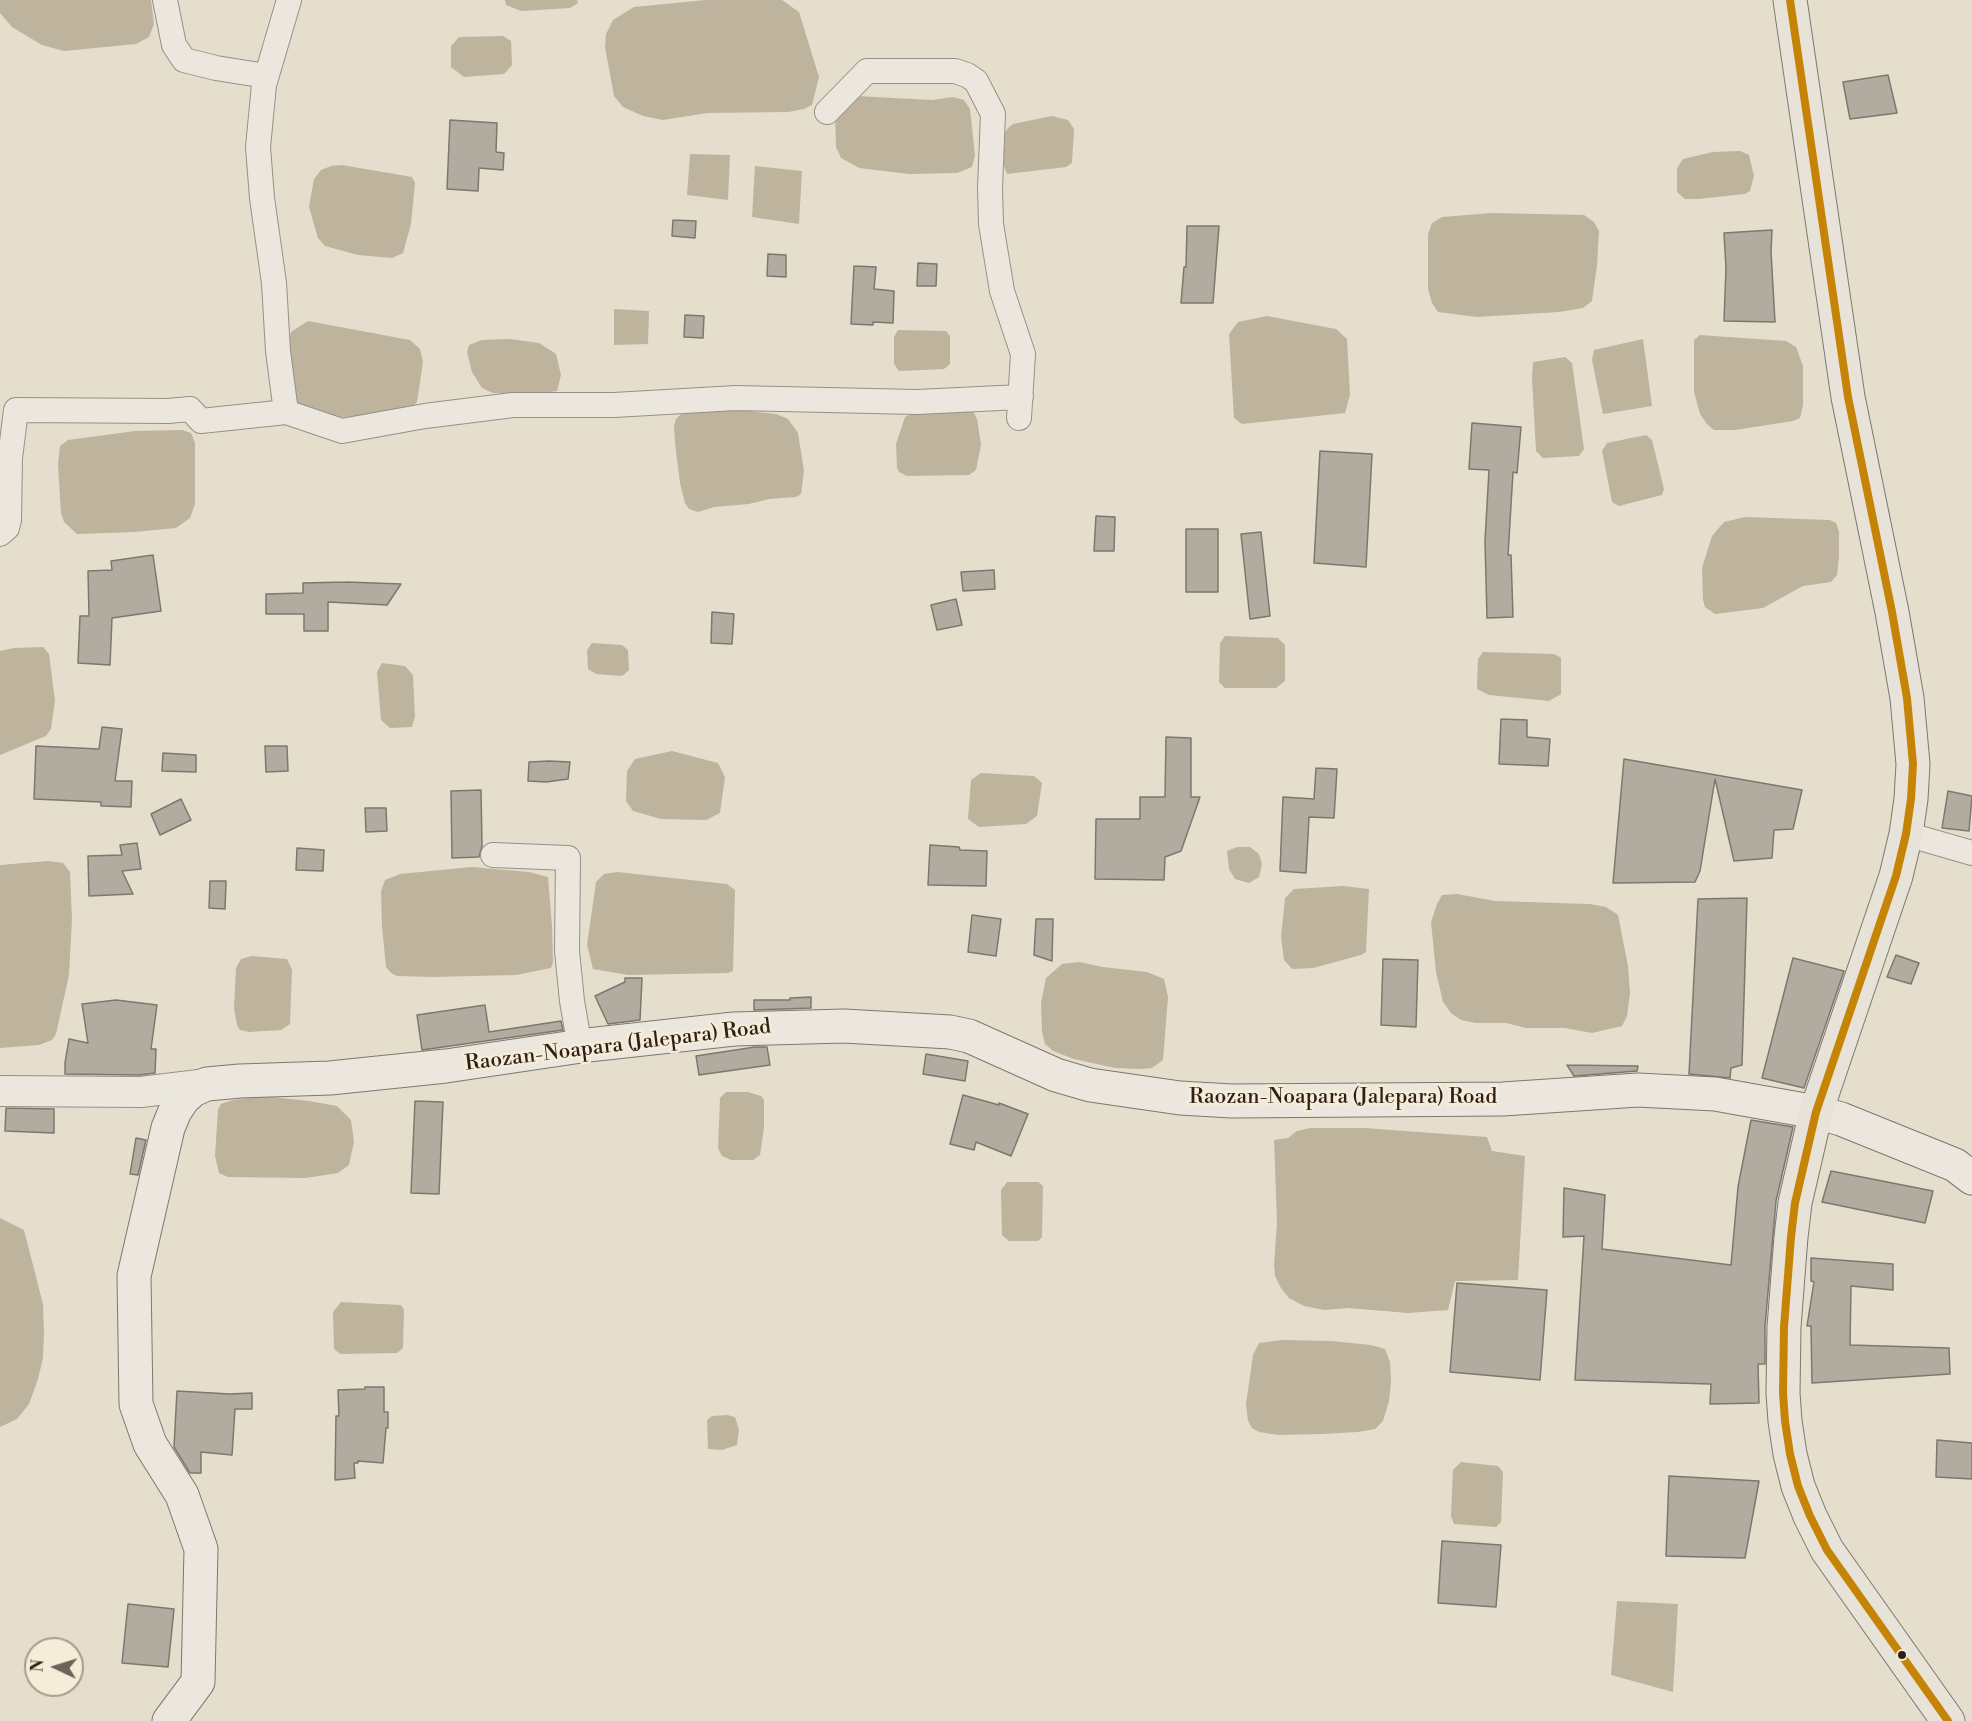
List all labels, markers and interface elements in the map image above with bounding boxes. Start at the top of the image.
street label: Raozan-Noapara (Jalepara) Road [464,1015,772,1077]
street label: Raozan-Noapara (Jalepara) Road [1189,1085,1497,1111]
north arrow [24,1637,84,1697]
unlabelled marker [1896,1649,1908,1661]
text: N [28,1659,48,1673]

